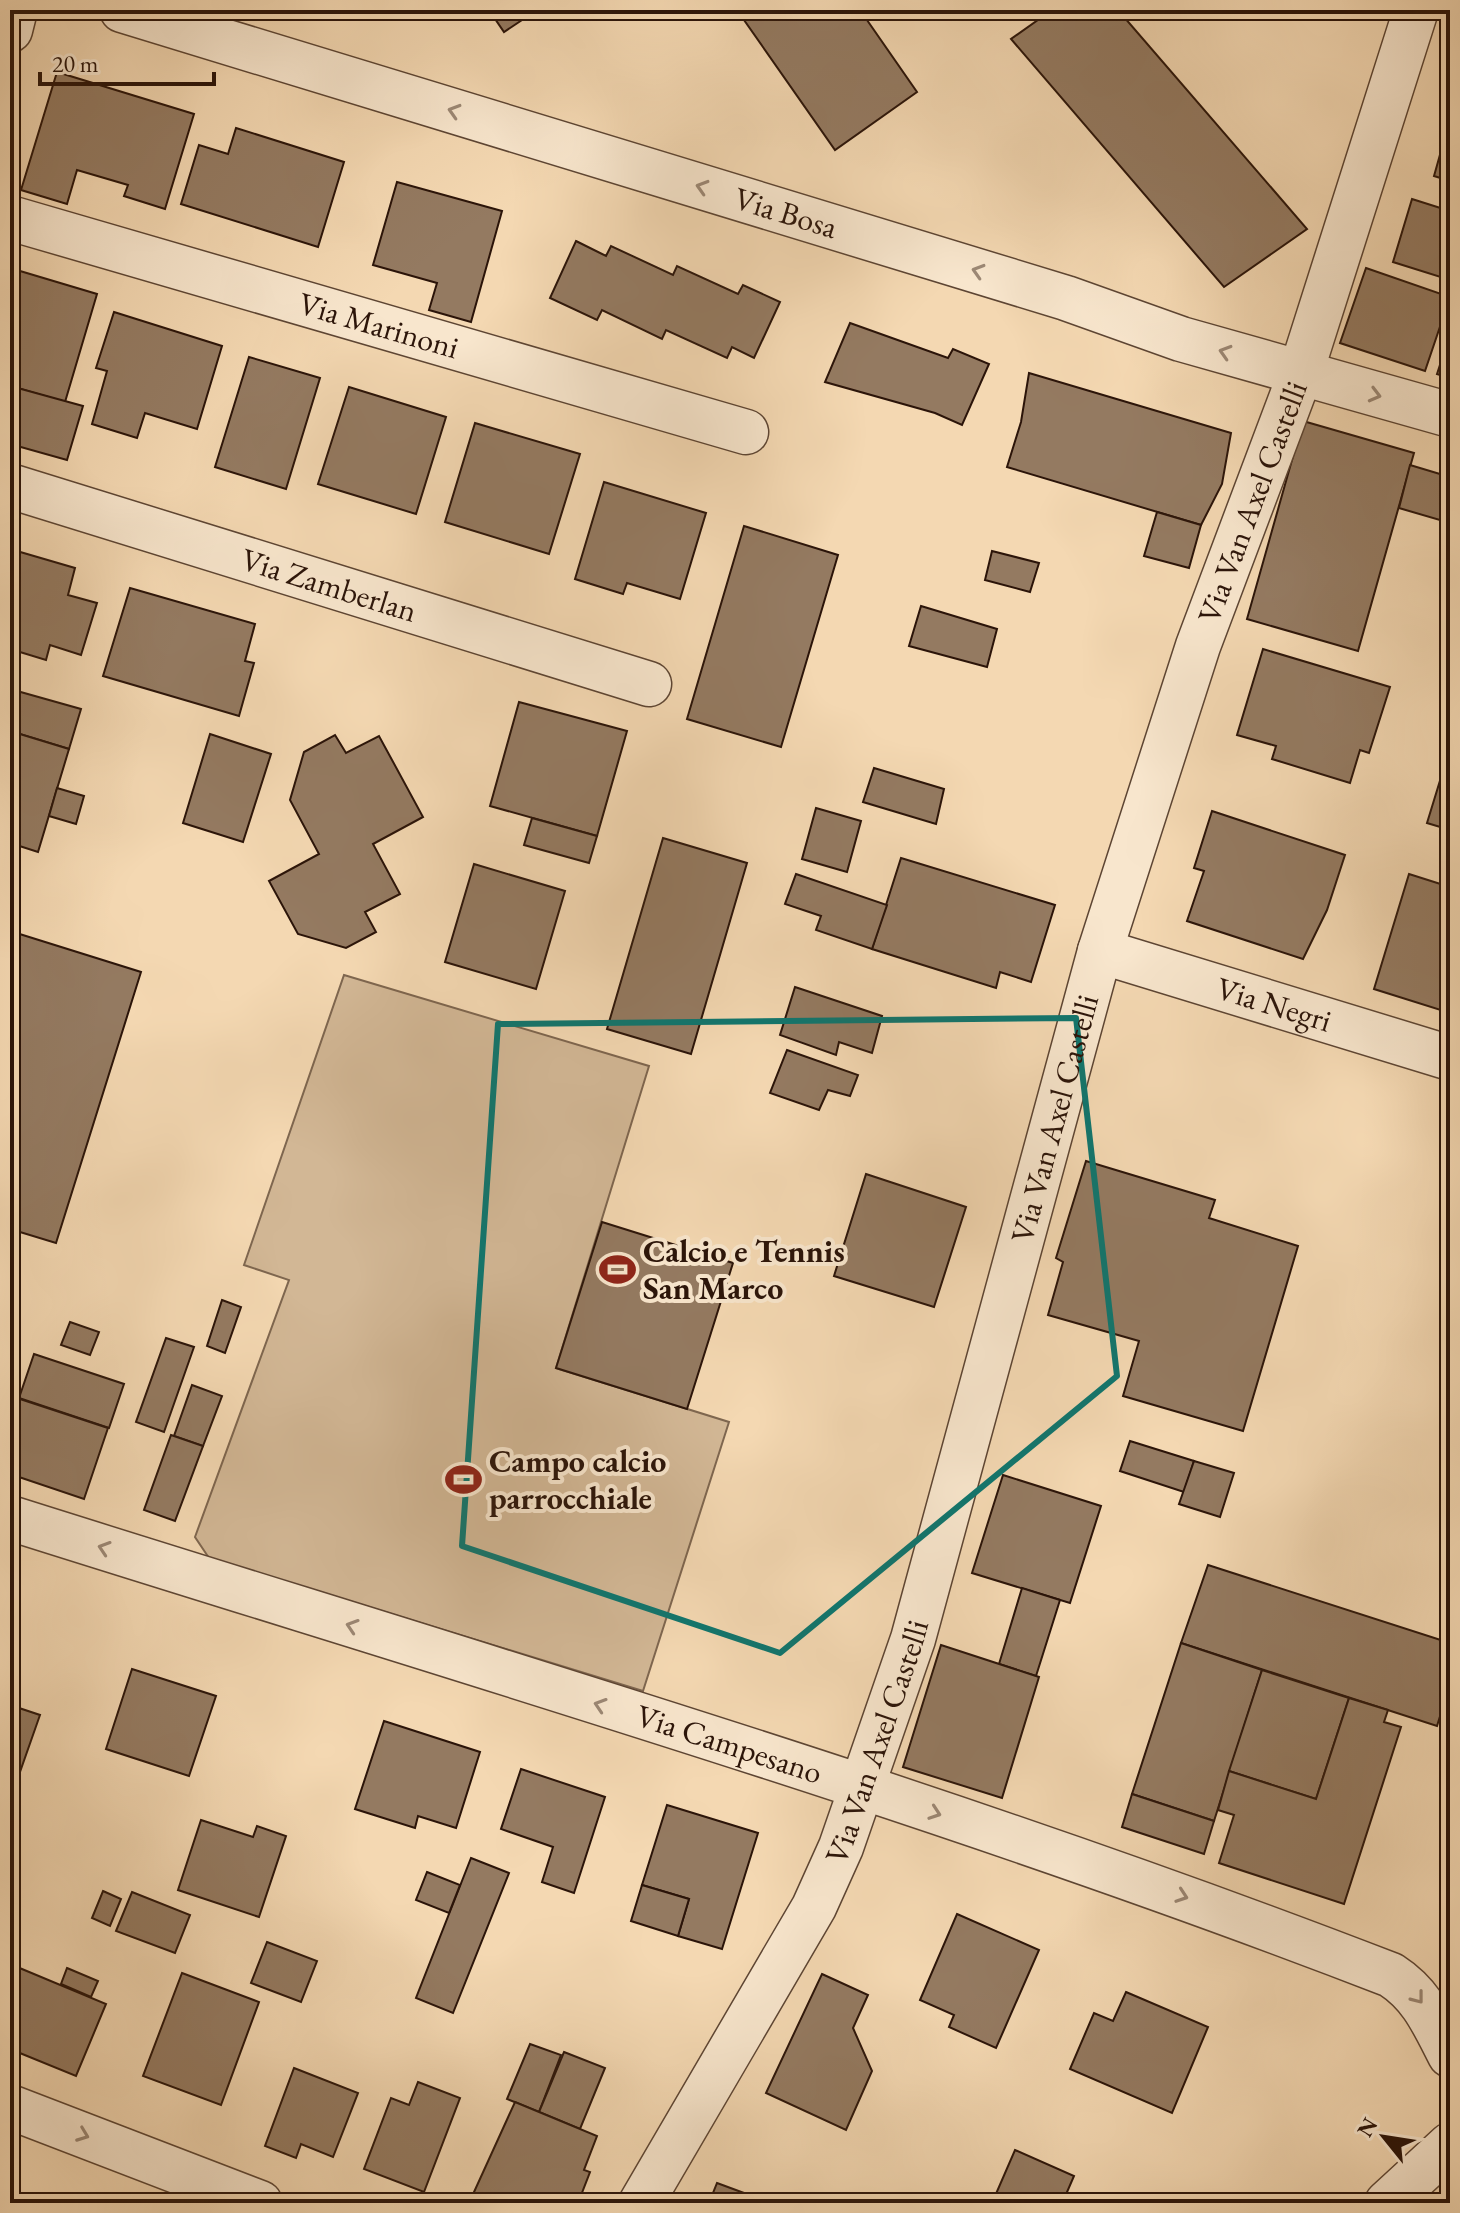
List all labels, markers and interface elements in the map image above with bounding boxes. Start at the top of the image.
scale bar [40,36,214,86]
text: 20 m [52,48,99,79]
one-way arrow [447,104,461,120]
street label: Via Bosa [729,177,843,248]
one-way arrow [696,180,710,196]
one-way arrow [971,264,985,280]
street label: Via Marinoni [294,282,464,368]
one-way arrow [1218,345,1232,361]
street label: Via Van Axel Castelli [1188,375,1317,629]
one-way arrow [1367,385,1381,402]
street label: Via Zamberlan [236,538,422,632]
street label: Via Negri [1211,967,1337,1042]
street label: Via Van Axel Castelli [1001,990,1108,1247]
place label: Calcio e Tennis San Marco [643,1230,845,1309]
sports icon: Calcio e Tennis San Marco [598,1250,636,1288]
place label: Campo calcio parrocchiale [489,1440,666,1519]
sports icon: Campo calcio parrocchiale [444,1460,482,1498]
one-way arrow [98,1541,112,1557]
street label: Via Van Axel Castelli [815,1615,938,1871]
one-way arrow [346,1620,360,1636]
street label: Via Campesano [631,1694,828,1794]
one-way arrow [594,1698,607,1714]
one-way arrow [928,1803,942,1819]
one-way arrow [1174,1886,1188,1902]
one-way arrow [1409,1989,1423,2004]
north arrow [1344,2097,1424,2177]
text: N [1350,2112,1384,2142]
one-way arrow [75,2125,89,2142]

